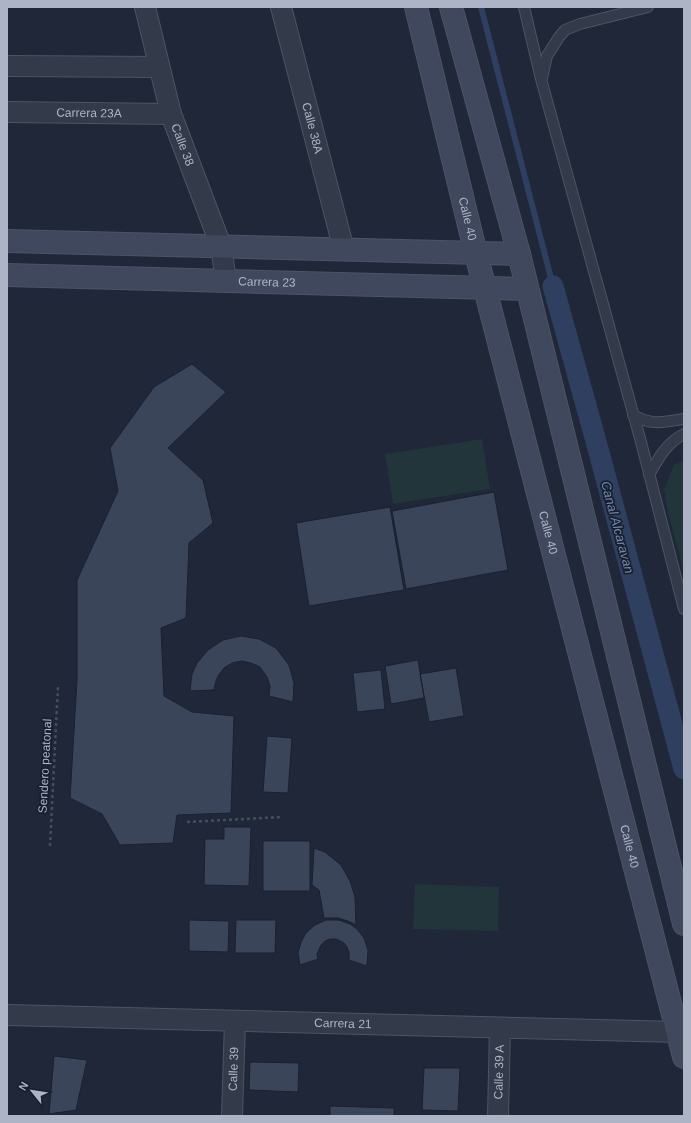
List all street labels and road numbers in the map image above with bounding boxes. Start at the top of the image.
street label: Calle 38A [299,101,326,155]
street label: Carrera 23A [56,106,122,120]
street label: Calle 38 [168,122,197,168]
street label: Calle 40 [455,196,480,242]
street label: Carrera 23 [238,274,296,290]
street label: Calle 40 [536,510,561,556]
street label: Sendero peatonal [36,718,54,814]
street label: Calle 40 [617,823,642,870]
street label: Carrera 21 [314,1016,372,1031]
street label: Calle 39 A [491,1044,507,1100]
street label: Calle 39 [226,1046,241,1091]

